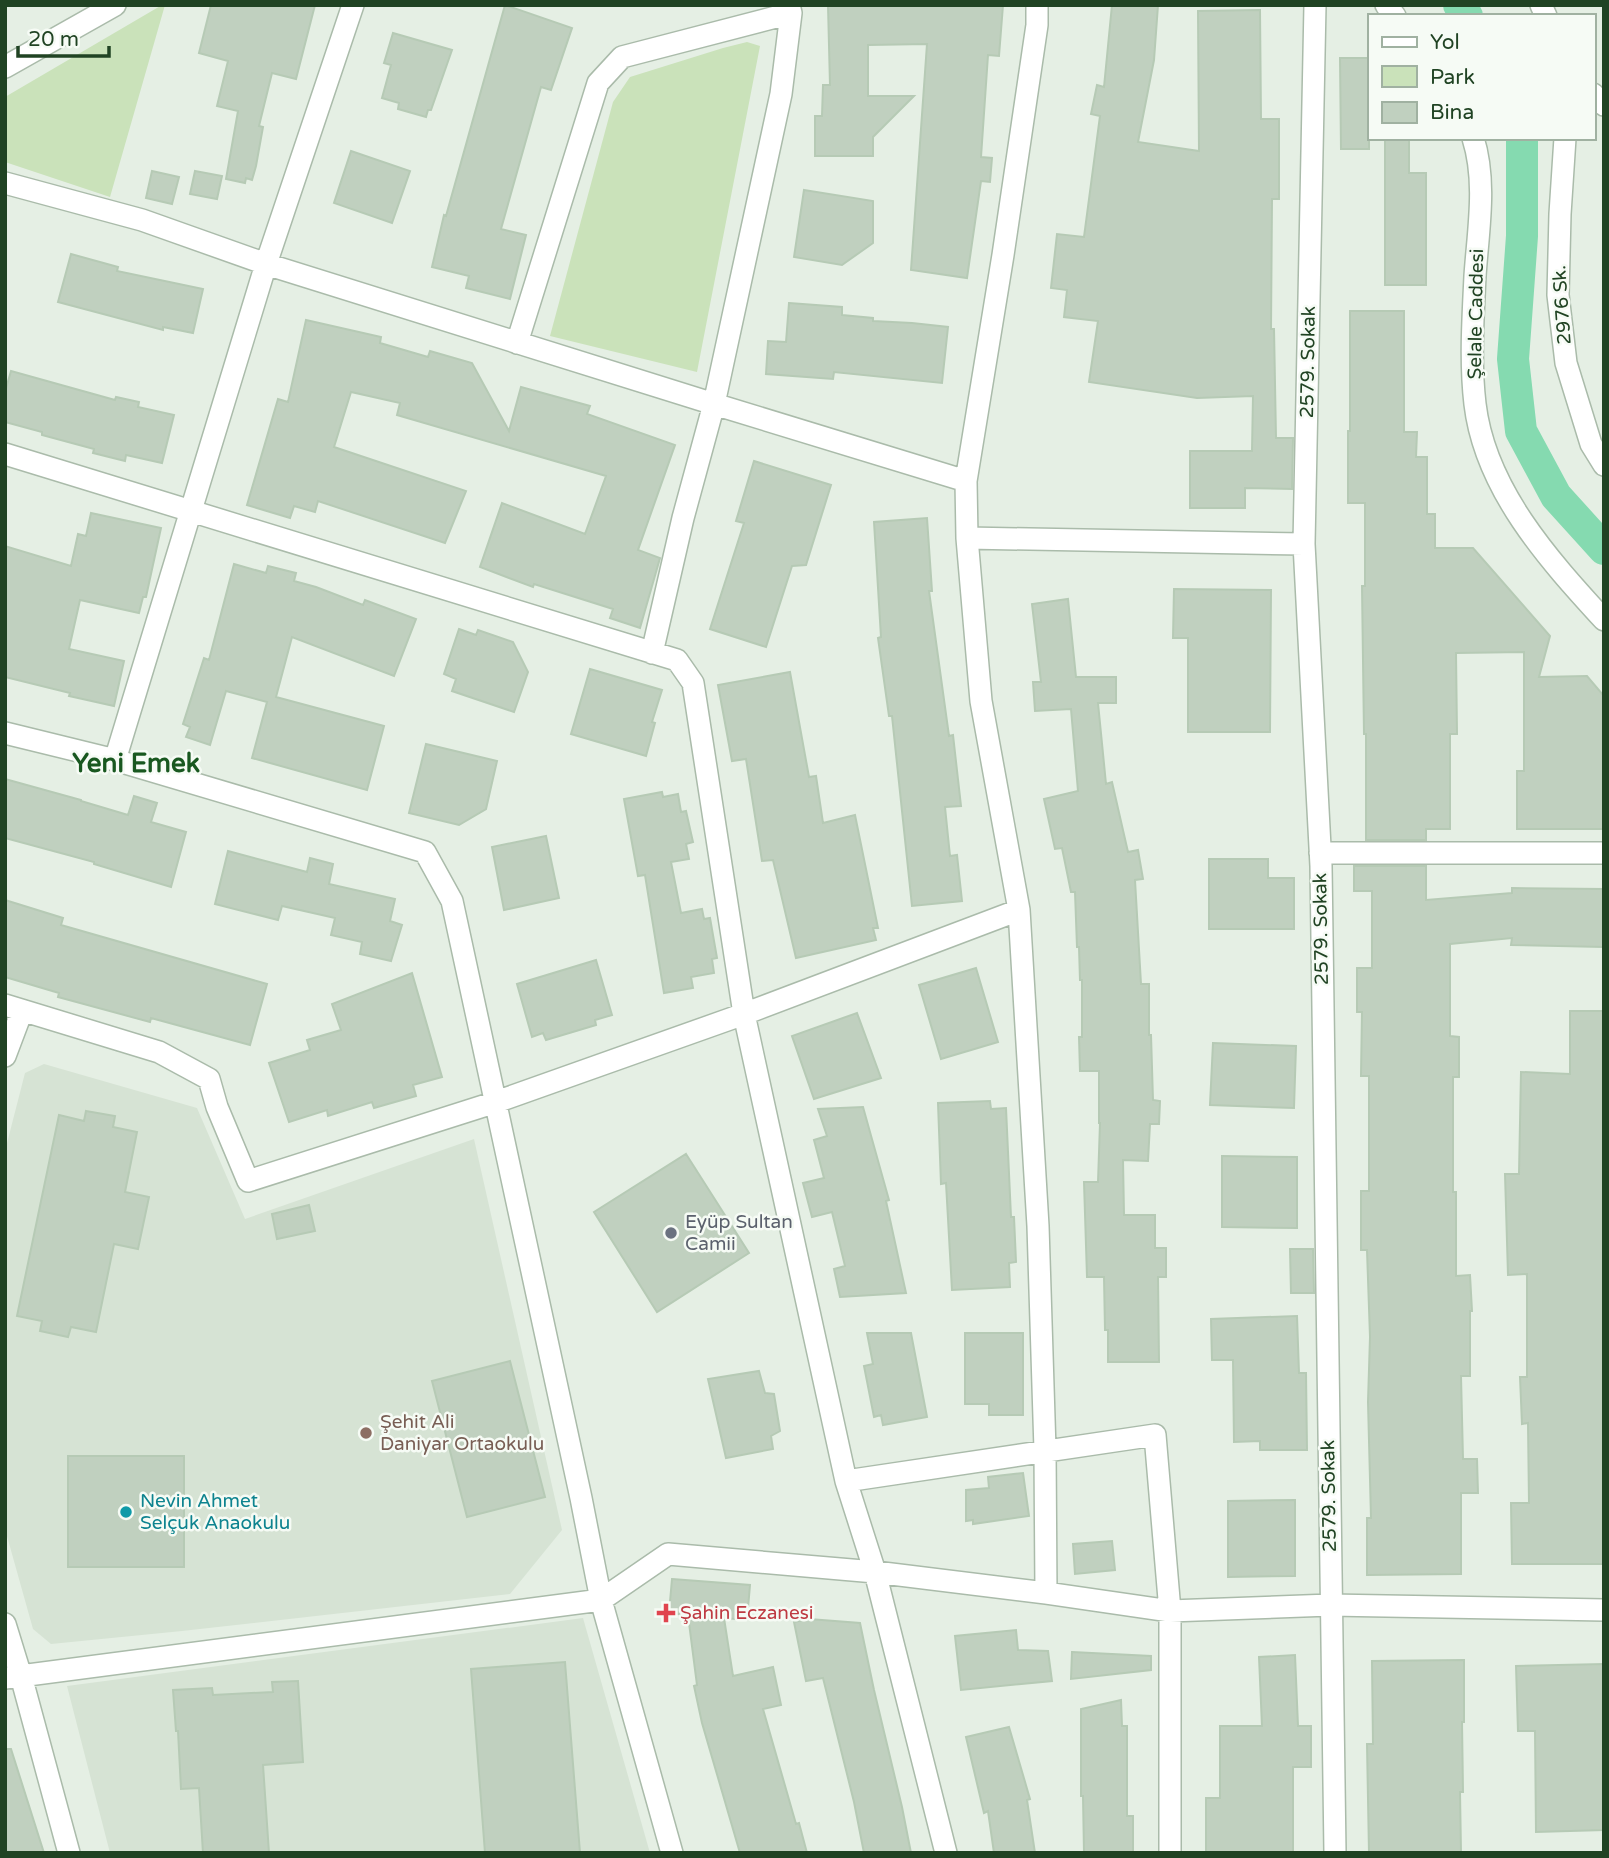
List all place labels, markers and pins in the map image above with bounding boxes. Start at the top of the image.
place label: Eyüp Sultan Camii [685,1211,793,1255]
marker: Eyüp Sultan Camii [663,1225,679,1241]
place label: Şehit Ali Daniyar Ortaokulu [380,1411,544,1455]
marker: Şehit Ali Daniyar Ortaokulu [358,1425,374,1441]
place label: Nevin Ahmet Selçuk Anaokulu [140,1490,290,1534]
marker: Nevin Ahmet Selçuk Anaokulu [118,1504,134,1520]
place label: Şahin Eczanesi [680,1602,814,1624]
marker: Şahin Eczanesi [658,1605,674,1621]

